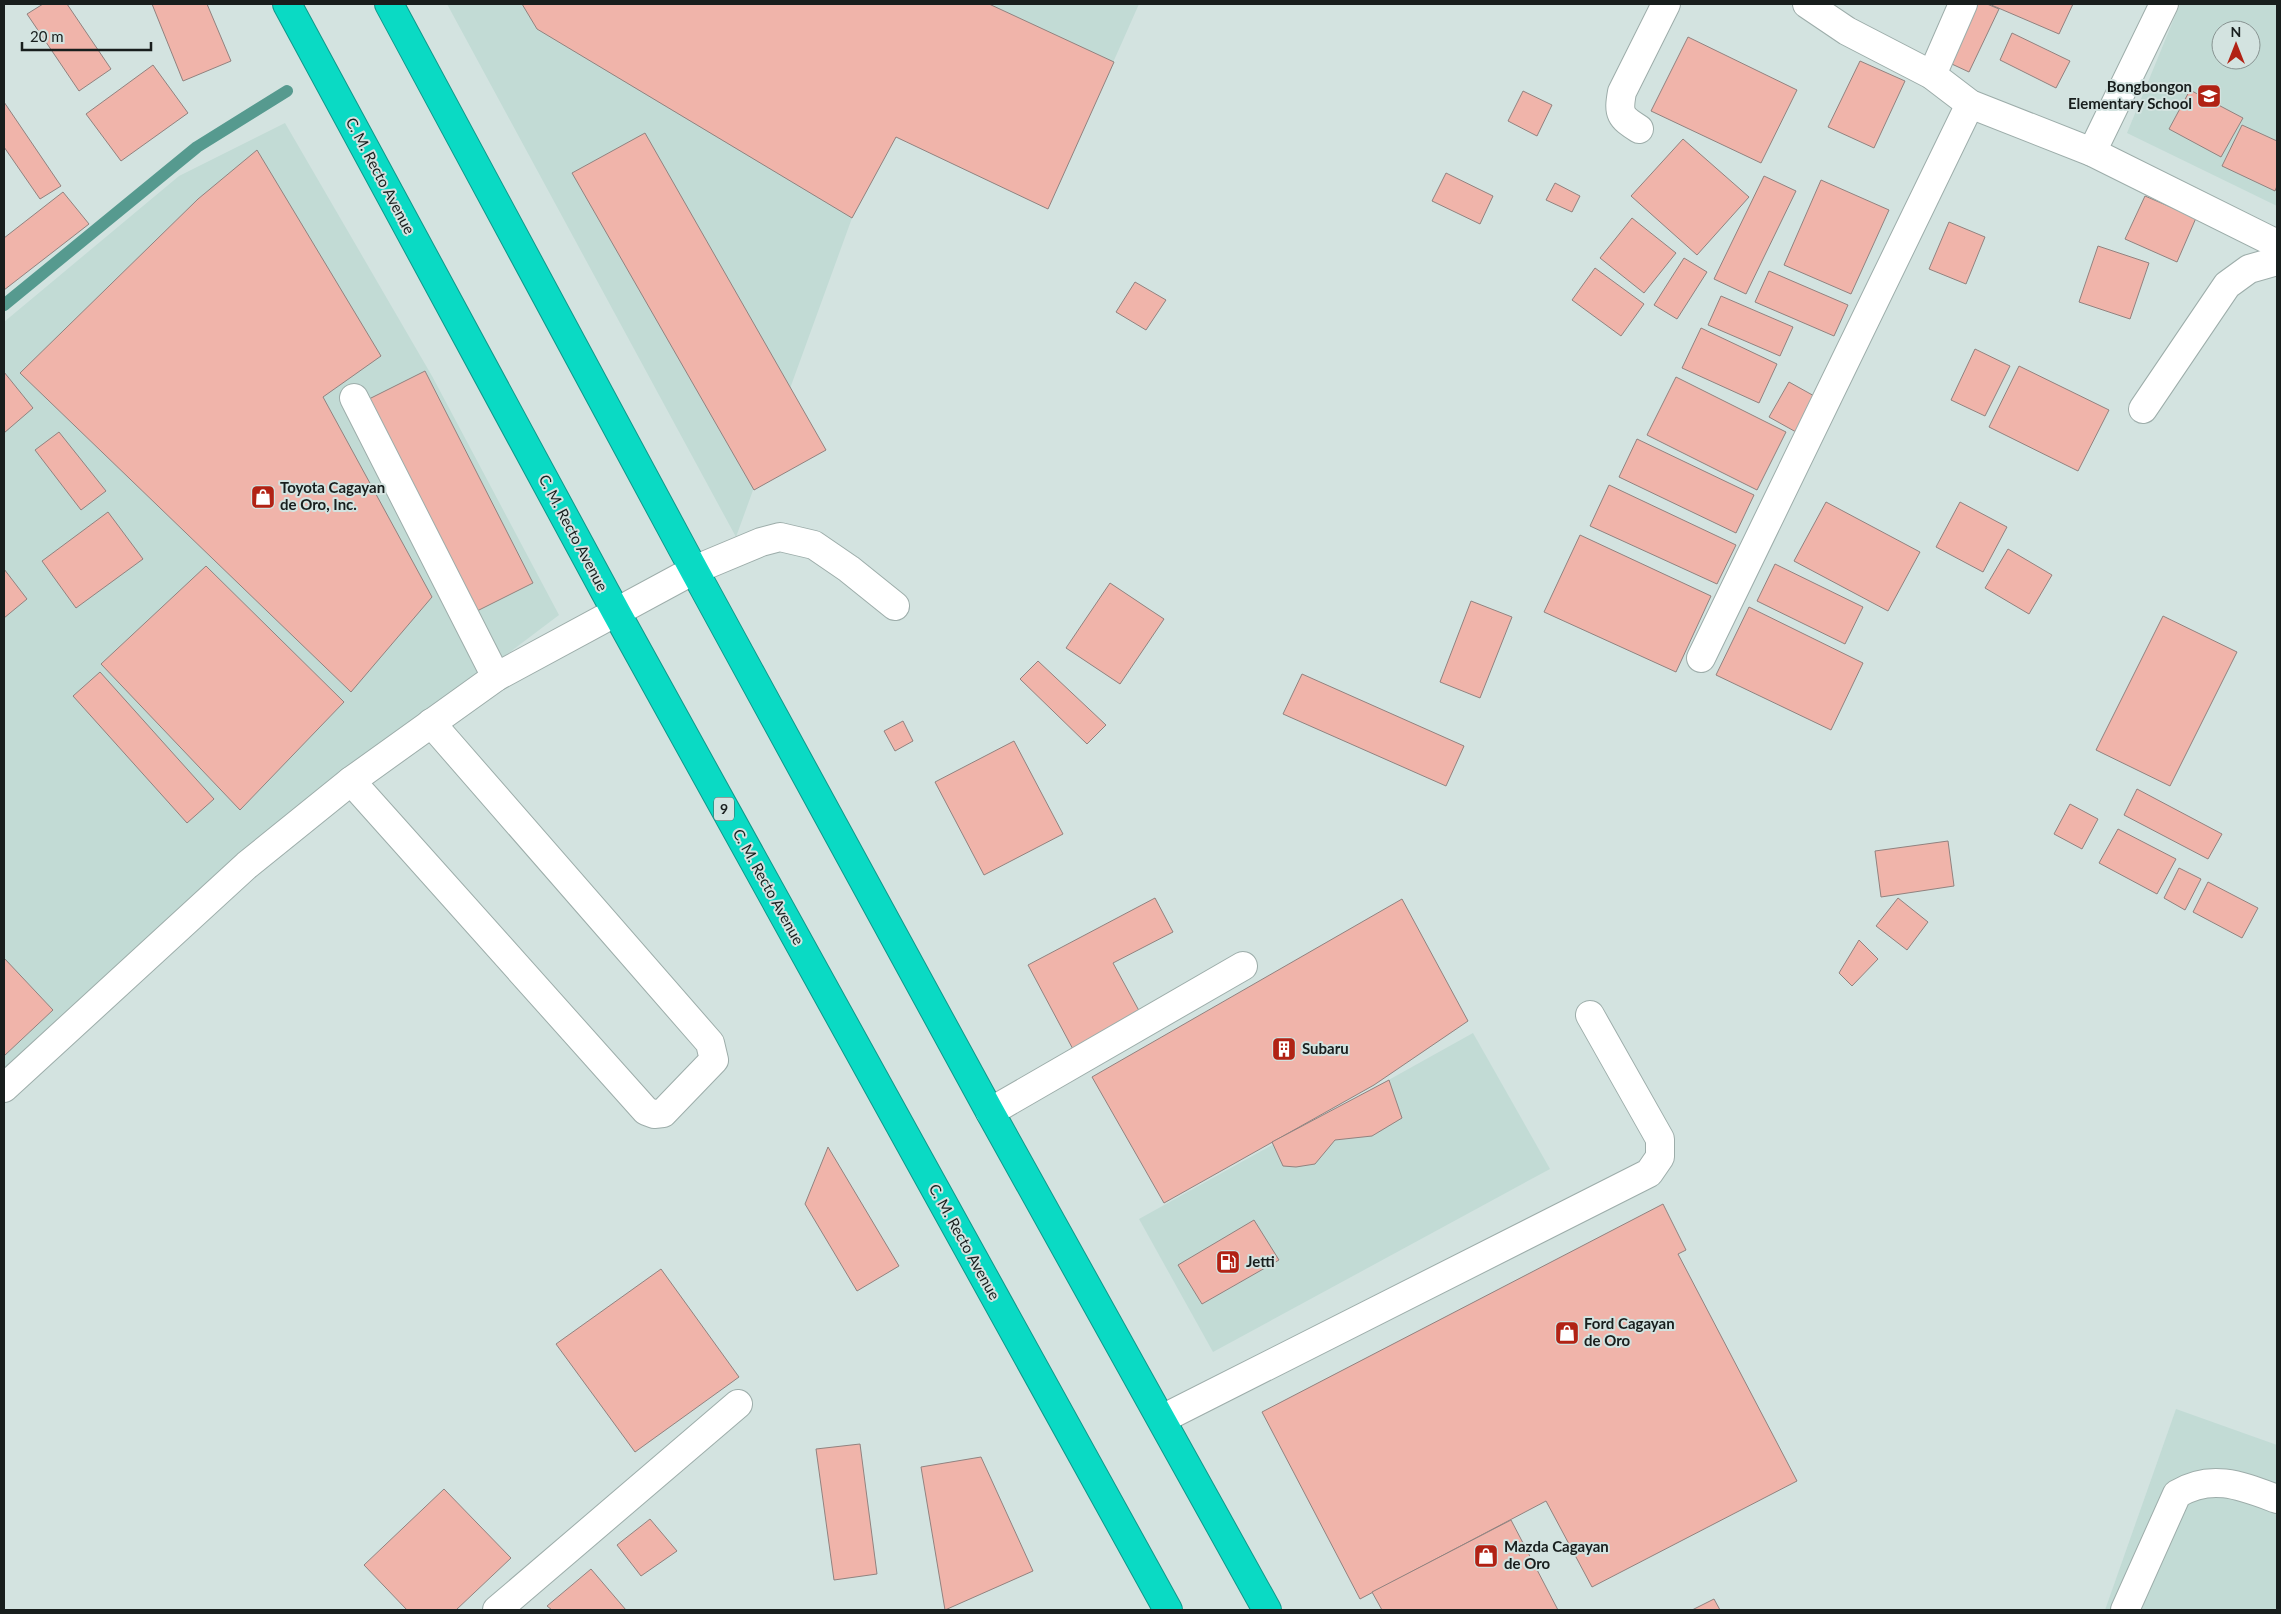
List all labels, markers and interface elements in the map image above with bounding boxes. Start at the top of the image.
scale bar [22,20,151,52]
north arrow [2211,20,2261,70]
text: N [2231,23,2241,40]
text: 20 m [30,27,64,45]
place label: Bongbongon Elementary School [2068,77,2192,112]
school or university icon: Bongbongon Elementary School [2196,83,2222,109]
street label: C. M. Recto Avenue [343,114,419,237]
street label: C. M. Recto Avenue [536,471,612,594]
place label: Toyota Cagayan de Oro, Inc. [280,478,385,513]
shop icon: Toyota Cagayan de Oro, Inc. [250,484,276,510]
road number: 9 [714,798,734,821]
street label: C. M. Recto Avenue [730,825,808,948]
building icon: Subaru [1271,1036,1297,1062]
place label: Subaru [1302,1039,1349,1057]
street label: C. M. Recto Avenue [926,1180,1004,1303]
fuel station icon: Jetti [1215,1249,1241,1275]
place label: Jetti [1246,1252,1275,1270]
place label: Ford Cagayan de Oro [1584,1314,1675,1349]
shop icon: Ford Cagayan de Oro [1554,1320,1580,1346]
place label: Mazda Cagayan de Oro [1504,1537,1609,1572]
shop icon: Mazda Cagayan de Oro [1473,1543,1499,1569]

